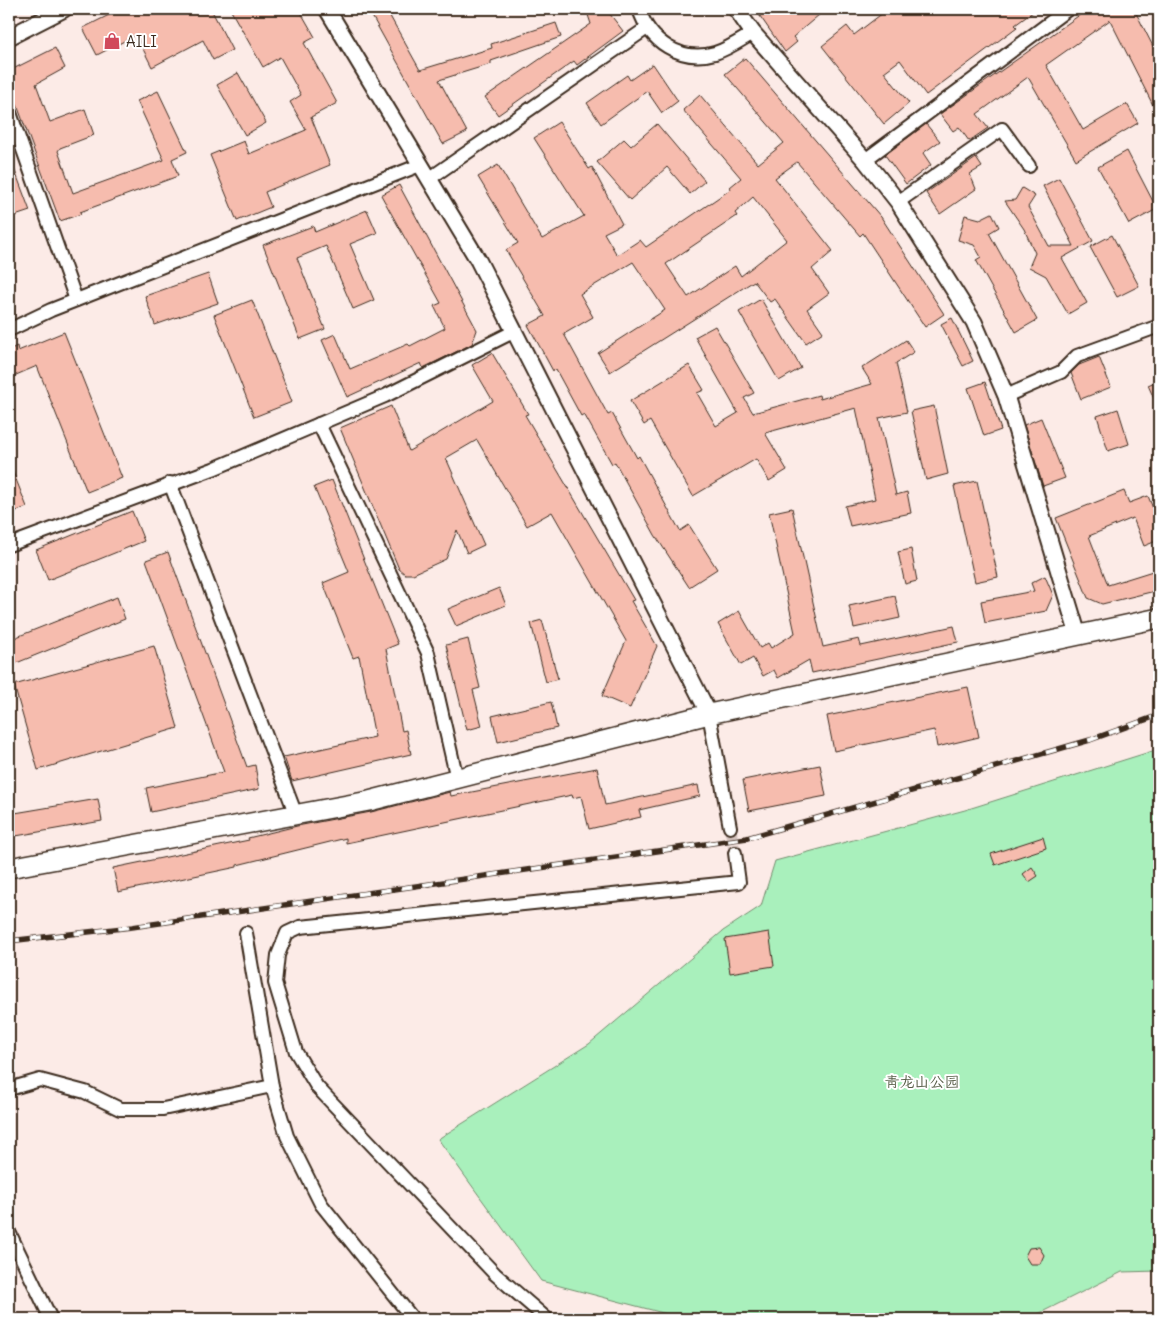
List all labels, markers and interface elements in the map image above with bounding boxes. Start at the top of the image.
shop icon: AILI [102,31,122,51]
place label: AILI [126,32,157,51]
park label: 青龙山公园 [884,1072,960,1091]

